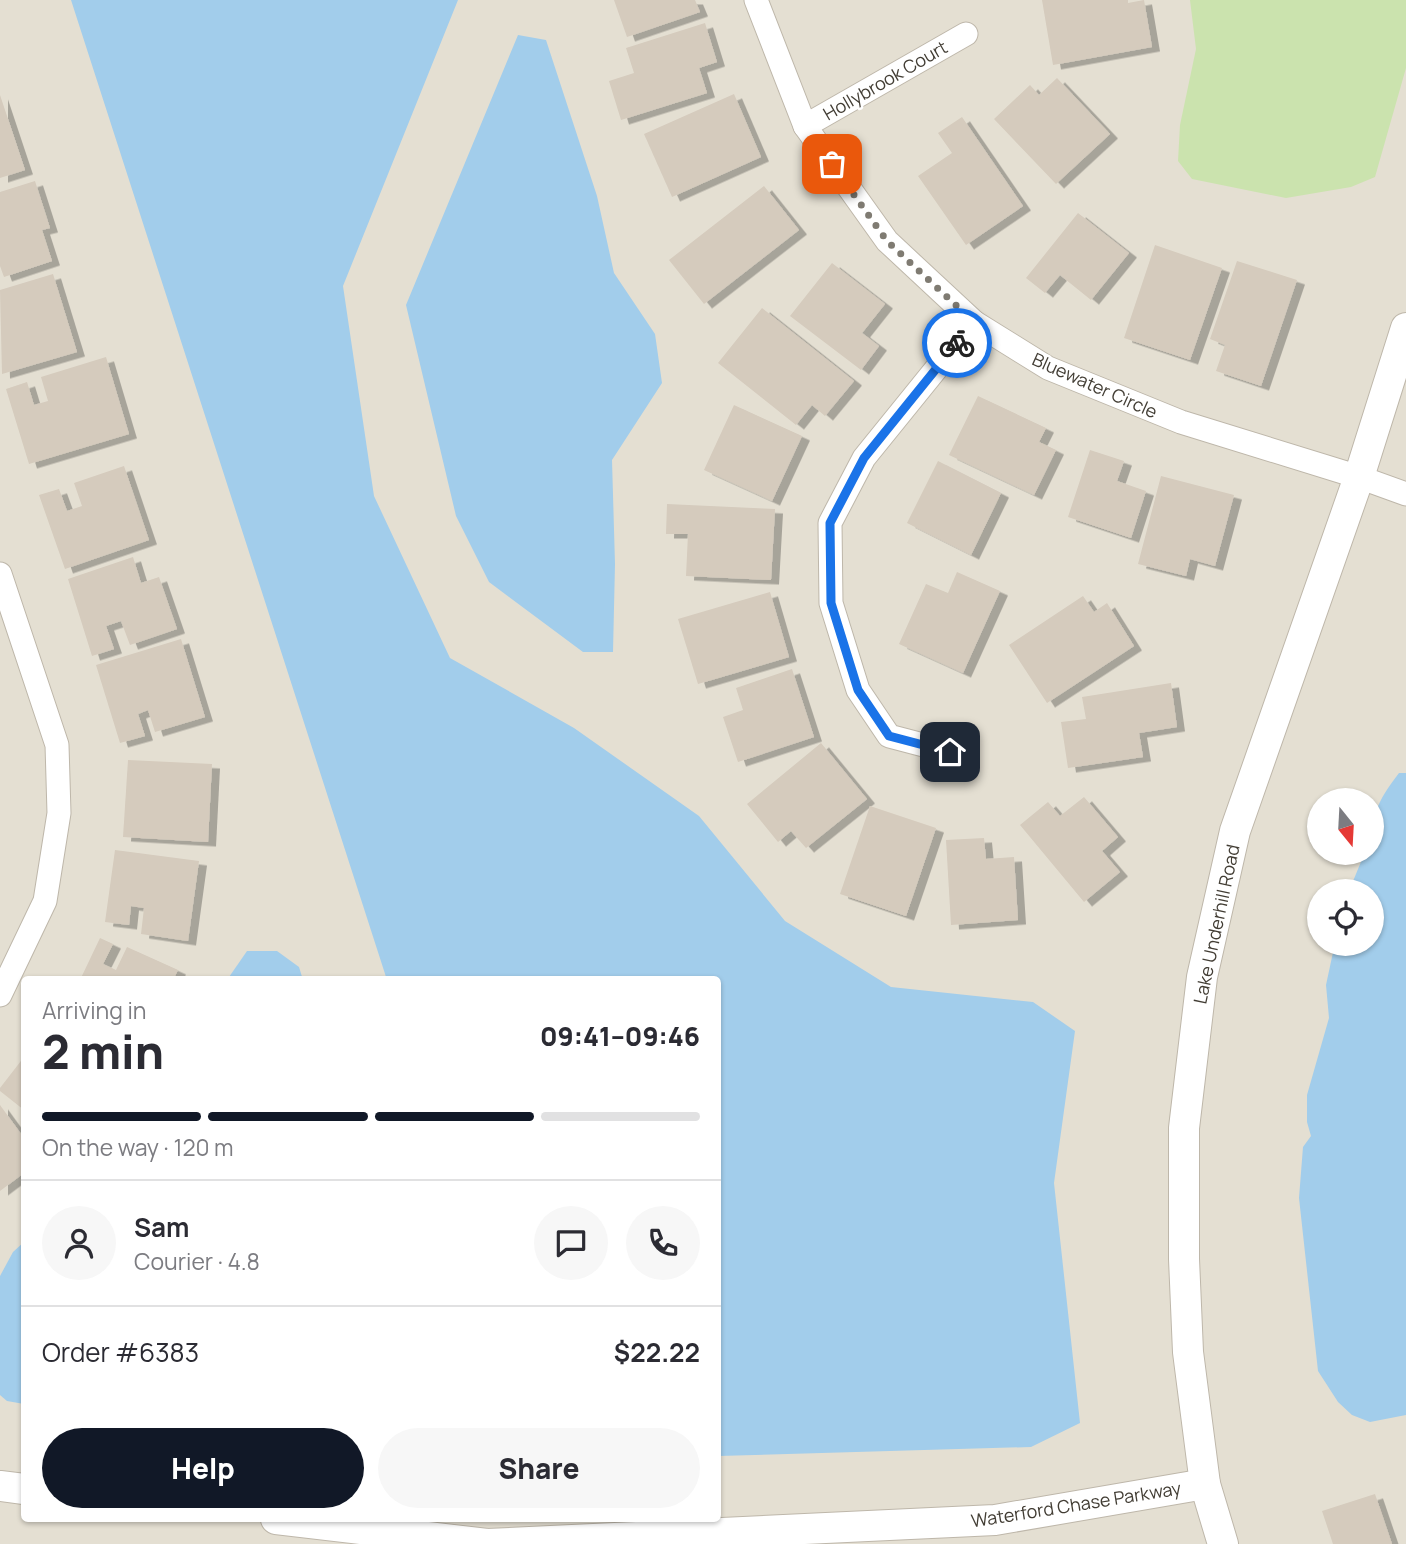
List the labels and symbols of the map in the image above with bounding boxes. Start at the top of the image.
street label: Hollybrook Court [819,35,951,125]
pin [802,134,862,194]
courier [922,308,992,378]
street label: Bluewater Circle [1029,347,1161,423]
pin [920,722,980,782]
north arrow [1307,788,1384,864]
street label: Lake Underhill Road [1187,842,1245,1006]
street label: Waterford Chase Parkway [969,1475,1183,1532]

